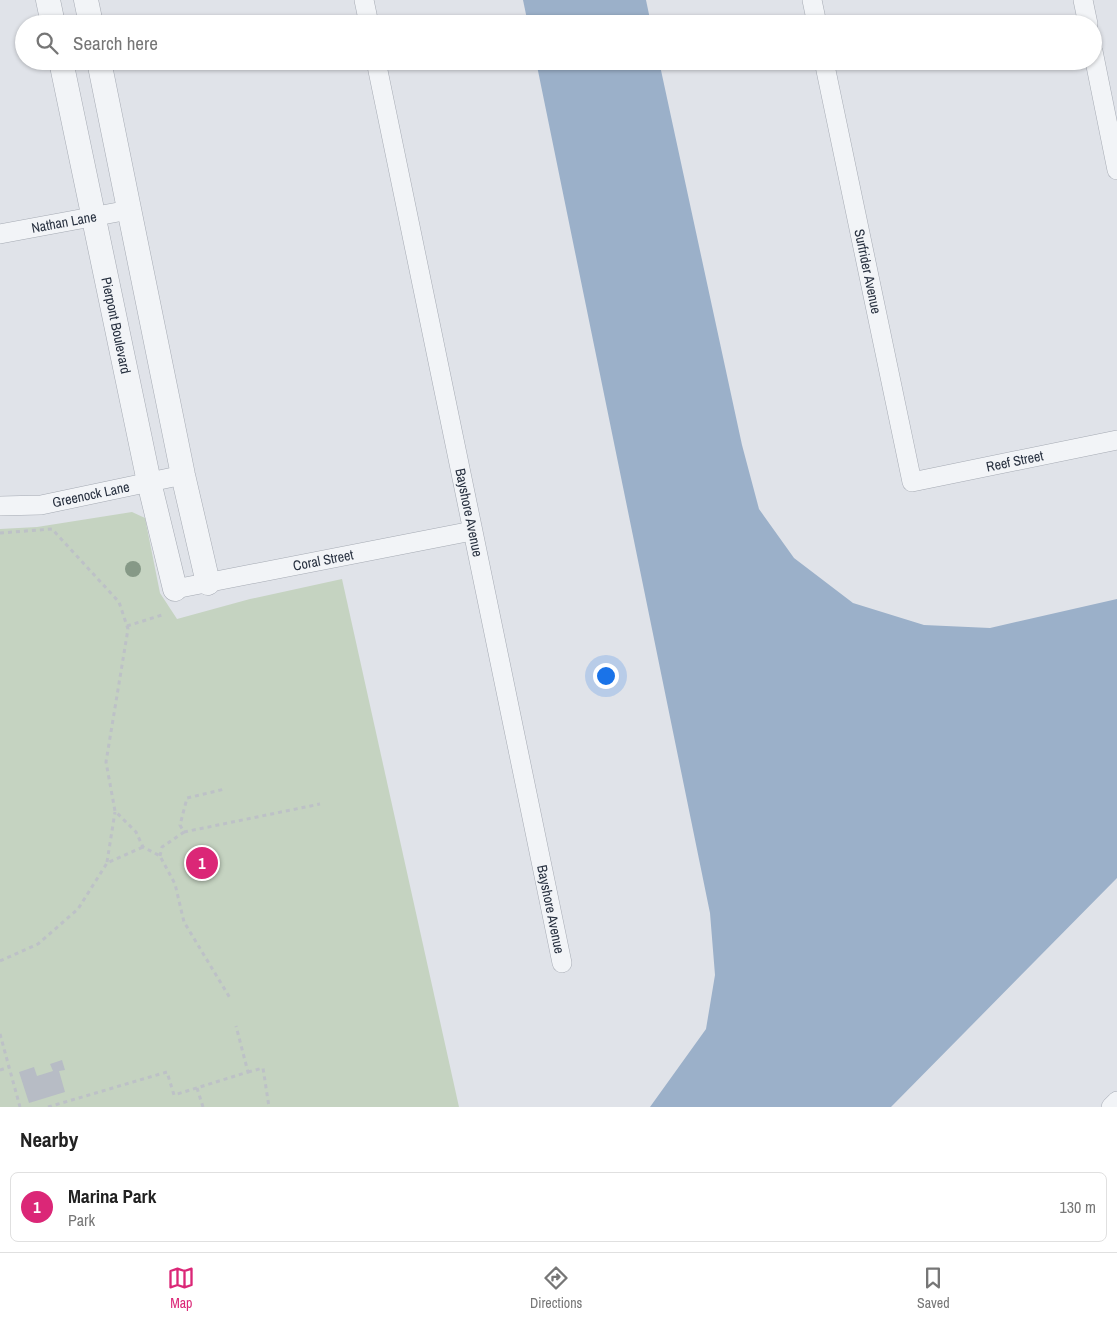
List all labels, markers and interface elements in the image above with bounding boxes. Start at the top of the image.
search box [15,15,1102,70]
icon: search [33,29,61,57]
text: Search here [73,30,158,56]
street label: Nathan Lane [30,207,98,237]
street label: Surfrider Avenue [850,227,886,315]
street label: Pierpont Boulevard [97,275,135,375]
street label: Reef Street [984,446,1045,476]
street label: Bayshore Avenue [451,467,487,558]
street label: Greenock Lane [51,478,131,511]
street label: Coral Street [291,545,355,575]
your location [593,663,619,689]
pin: 1 [186,844,218,882]
street label: Bayshore Avenue [533,863,569,955]
text: Nearby [20,1125,78,1154]
text: Marina Park [68,1183,156,1209]
text: 1 [33,1196,41,1218]
text: 130 m [1060,1196,1096,1218]
text: Park [68,1209,95,1231]
tab: Map [167,1264,195,1312]
tab: Directions [530,1264,582,1312]
tab: Saved [917,1264,950,1312]

